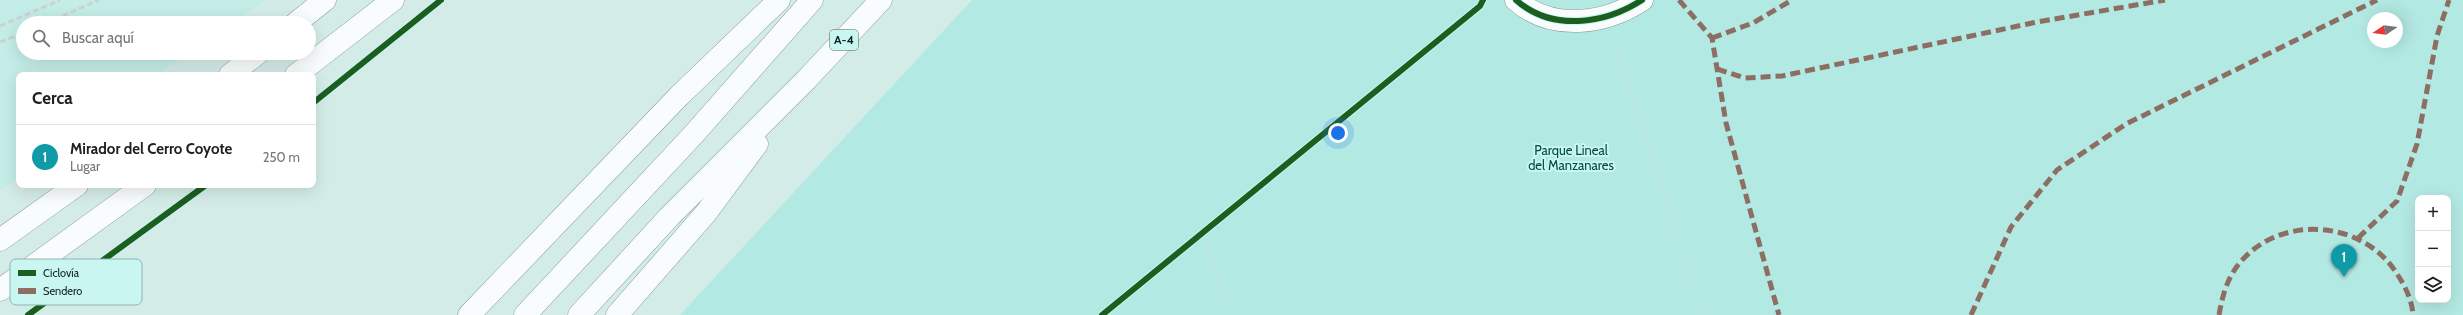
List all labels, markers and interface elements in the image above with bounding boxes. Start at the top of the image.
north arrow [2367,12,2403,48]
search box [16,16,316,60]
icon: search [30,27,52,49]
text: Buscar aquí [62,29,134,47]
road number: A-4 [830,30,858,50]
text: Cerca [32,88,73,108]
your location [1328,123,1348,143]
text: Mirador del Cerro Coyote [70,140,232,158]
park label: Parque Lineal del Manzanares [1528,142,1614,173]
text: 1 [43,149,47,165]
text: 250 m [263,149,300,165]
text: Lugar [70,158,100,174]
map controls [2415,195,2451,303]
button: + [2415,195,2451,231]
button: − [2415,231,2451,267]
pin: 1 [2331,244,2357,277]
legend [10,259,142,305]
text: Ciclovía [43,266,80,280]
button: layers [2415,267,2451,303]
text: Sendero [43,284,82,298]

